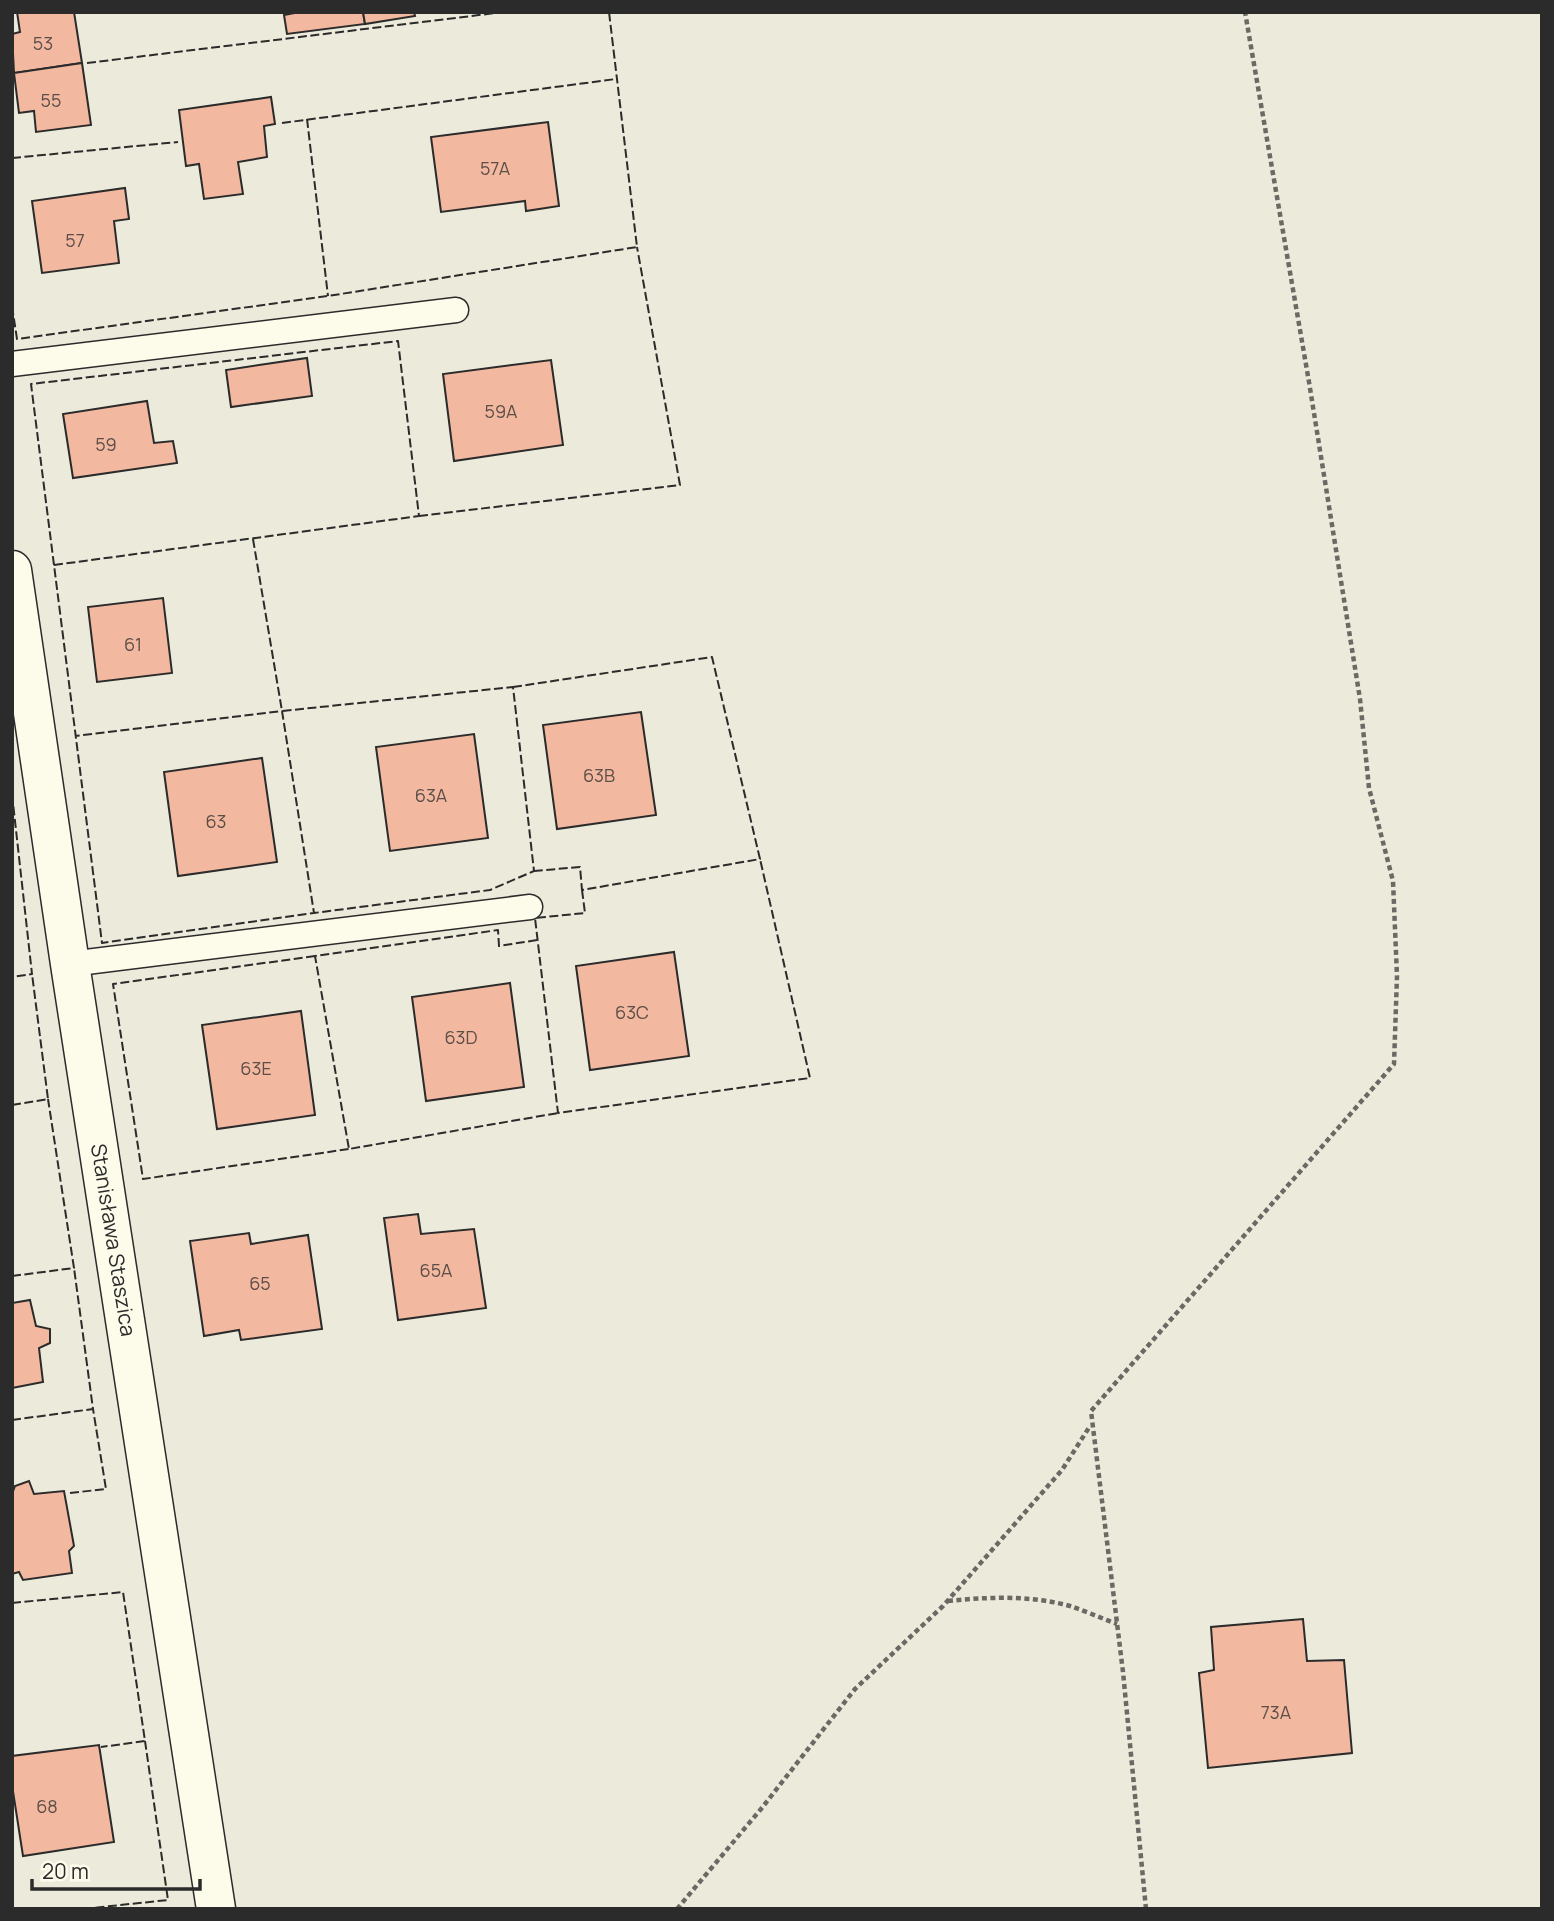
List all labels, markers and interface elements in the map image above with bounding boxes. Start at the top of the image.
house number: 53 [33,31,53,55]
house number: 55 [41,88,61,112]
house number: 57A [480,156,511,180]
house number: 57 [65,228,85,252]
house number: 59A [485,399,518,423]
house number: 59 [95,432,117,456]
house number: 61 [124,632,142,656]
house number: 63B [583,763,615,787]
house number: 63A [415,783,448,807]
house number: 63 [205,809,227,833]
house number: 63C [615,1000,649,1024]
house number: 63D [444,1025,478,1049]
house number: 63E [240,1056,272,1080]
street label: Stanisława Staszica [85,1141,143,1338]
house number: 65A [420,1258,453,1282]
house number: 65 [249,1271,271,1295]
house number: 73A [1261,1700,1292,1724]
house number: 68 [36,1794,58,1818]
scale bar [32,1848,200,1892]
text: 20 m [42,1857,89,1885]

